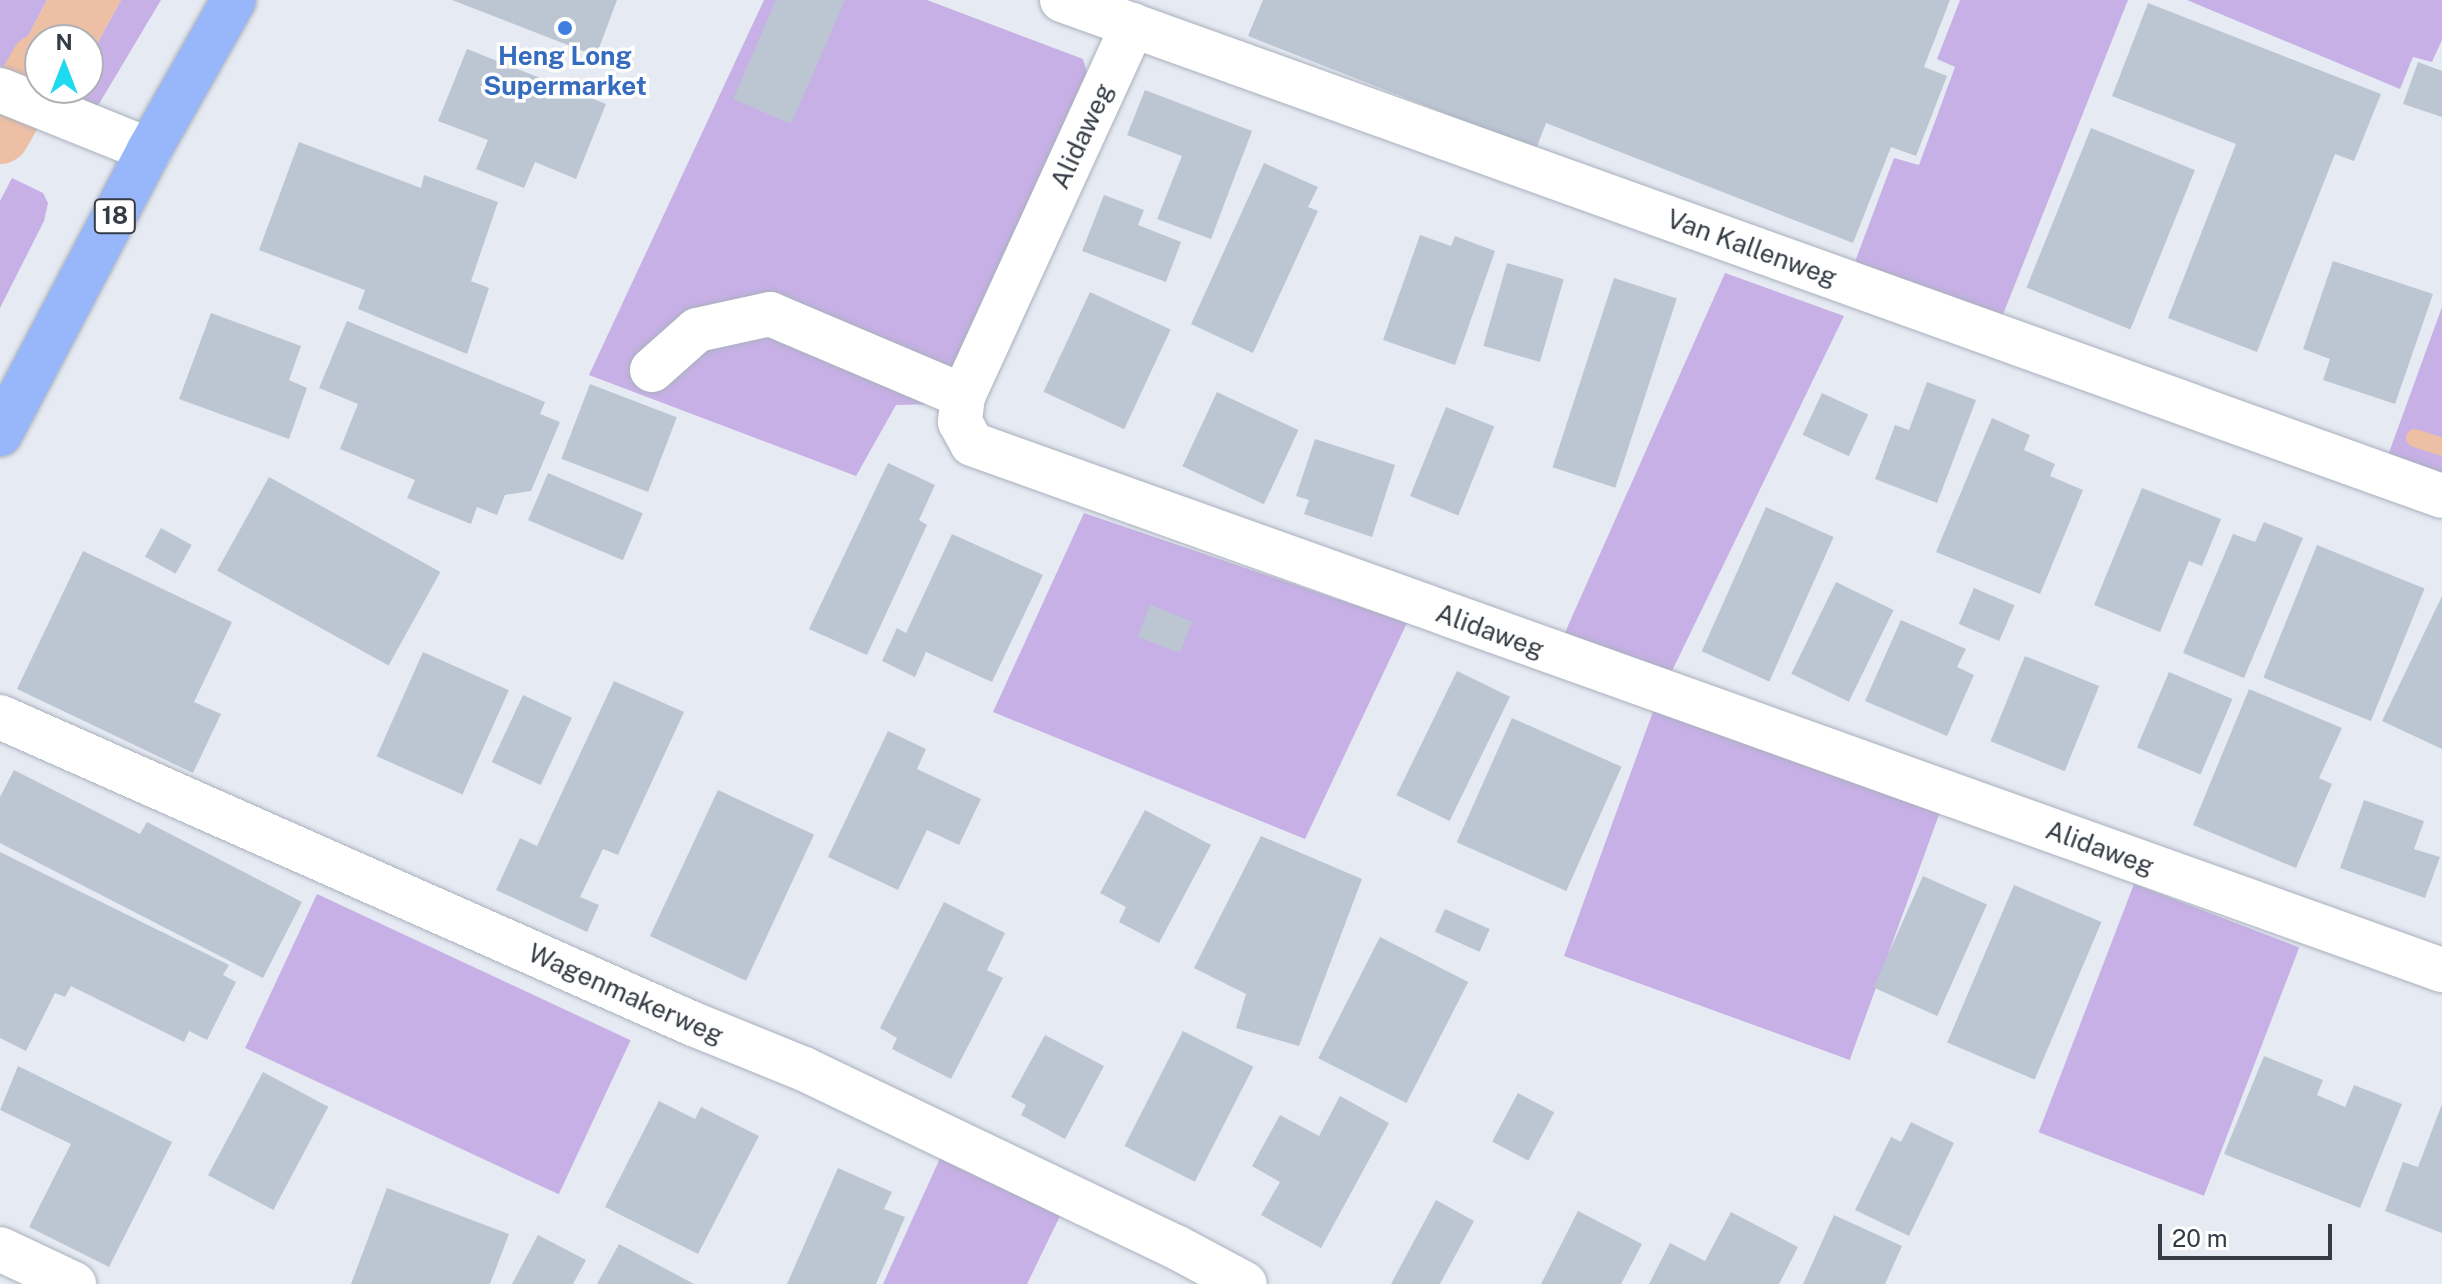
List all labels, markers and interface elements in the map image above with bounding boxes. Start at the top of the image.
marker: Heng Long Supermarket [556,19,574,37]
north arrow [24,24,104,104]
text: N [55,29,73,55]
place label: Heng Long Supermarket [483,40,647,102]
street label: Alidaweg [1044,78,1120,194]
road number: 18 [93,196,137,236]
street label: Van Kallenweg [1663,203,1841,293]
street label: Alidaweg [1432,597,1548,665]
street label: Alidaweg [2042,814,2158,882]
street label: Wagenmakerweg [524,937,728,1051]
scale bar [2162,1208,2336,1258]
text: 20 m [2172,1224,2228,1252]

